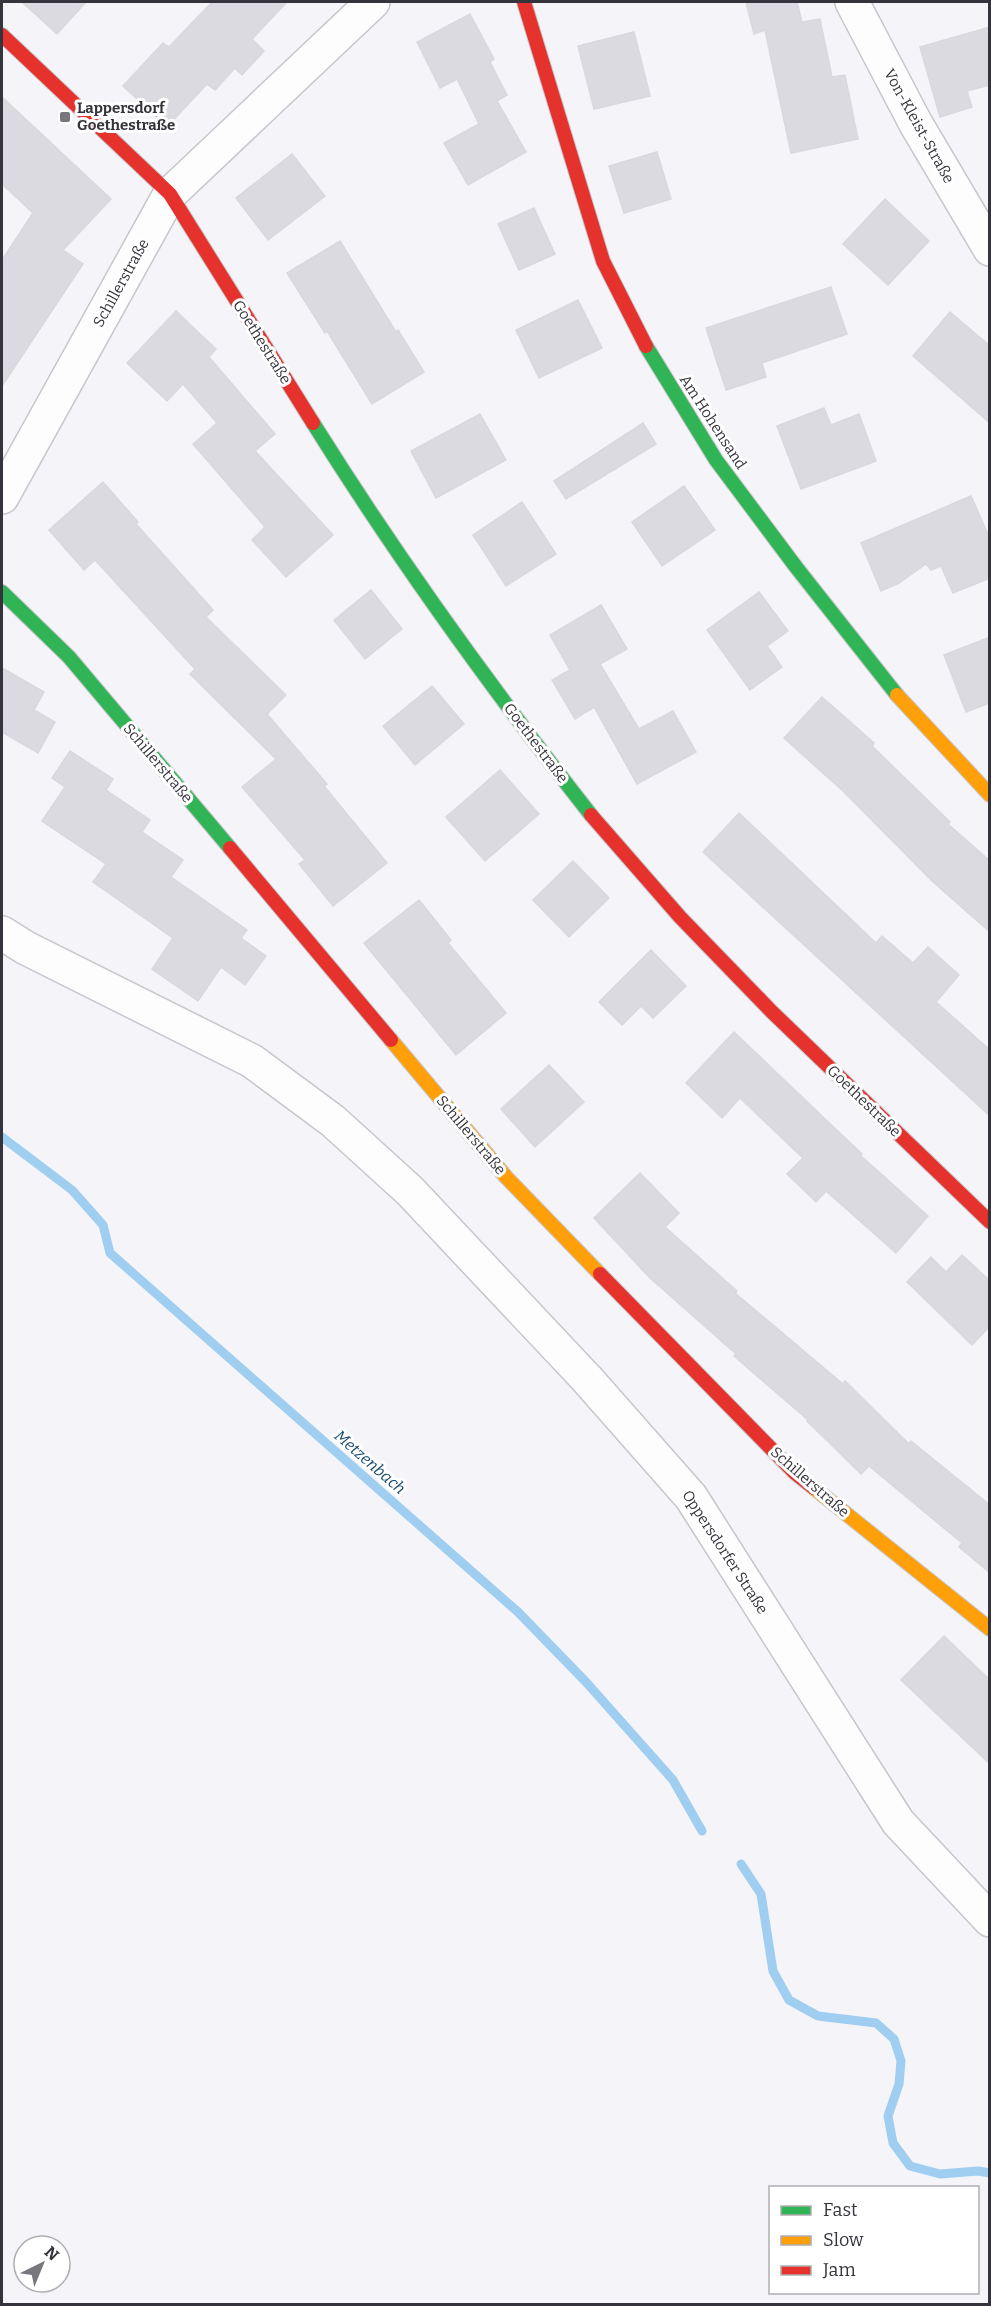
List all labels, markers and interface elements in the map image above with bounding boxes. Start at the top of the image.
street label: Von-Kleist-Straße [880,66,958,186]
place label: Lappersdorf Goethestraße [77,99,175,134]
marker: Lappersdorf Goethestraße [58,110,72,124]
street label: Schillerstraße [89,236,153,330]
street label: Goethestraße [229,297,295,387]
street label: Am Hohensand [676,371,750,473]
street label: Goethestraße [500,699,572,787]
street label: Schillerstraße [120,720,196,806]
street label: Goethestraße [823,1061,905,1141]
street label: Schillerstraße [433,1092,509,1178]
water label: Metzenbach [331,1426,409,1498]
street label: Schillerstraße [767,1443,853,1521]
street label: Oppersdorfer Straße [678,1487,772,1617]
legend [769,2186,979,2294]
text: Fast [823,2199,858,2221]
text: Slow [823,2229,864,2251]
north arrow [12,2234,72,2294]
text: N [41,2242,63,2265]
text: Jam [822,2259,856,2281]

